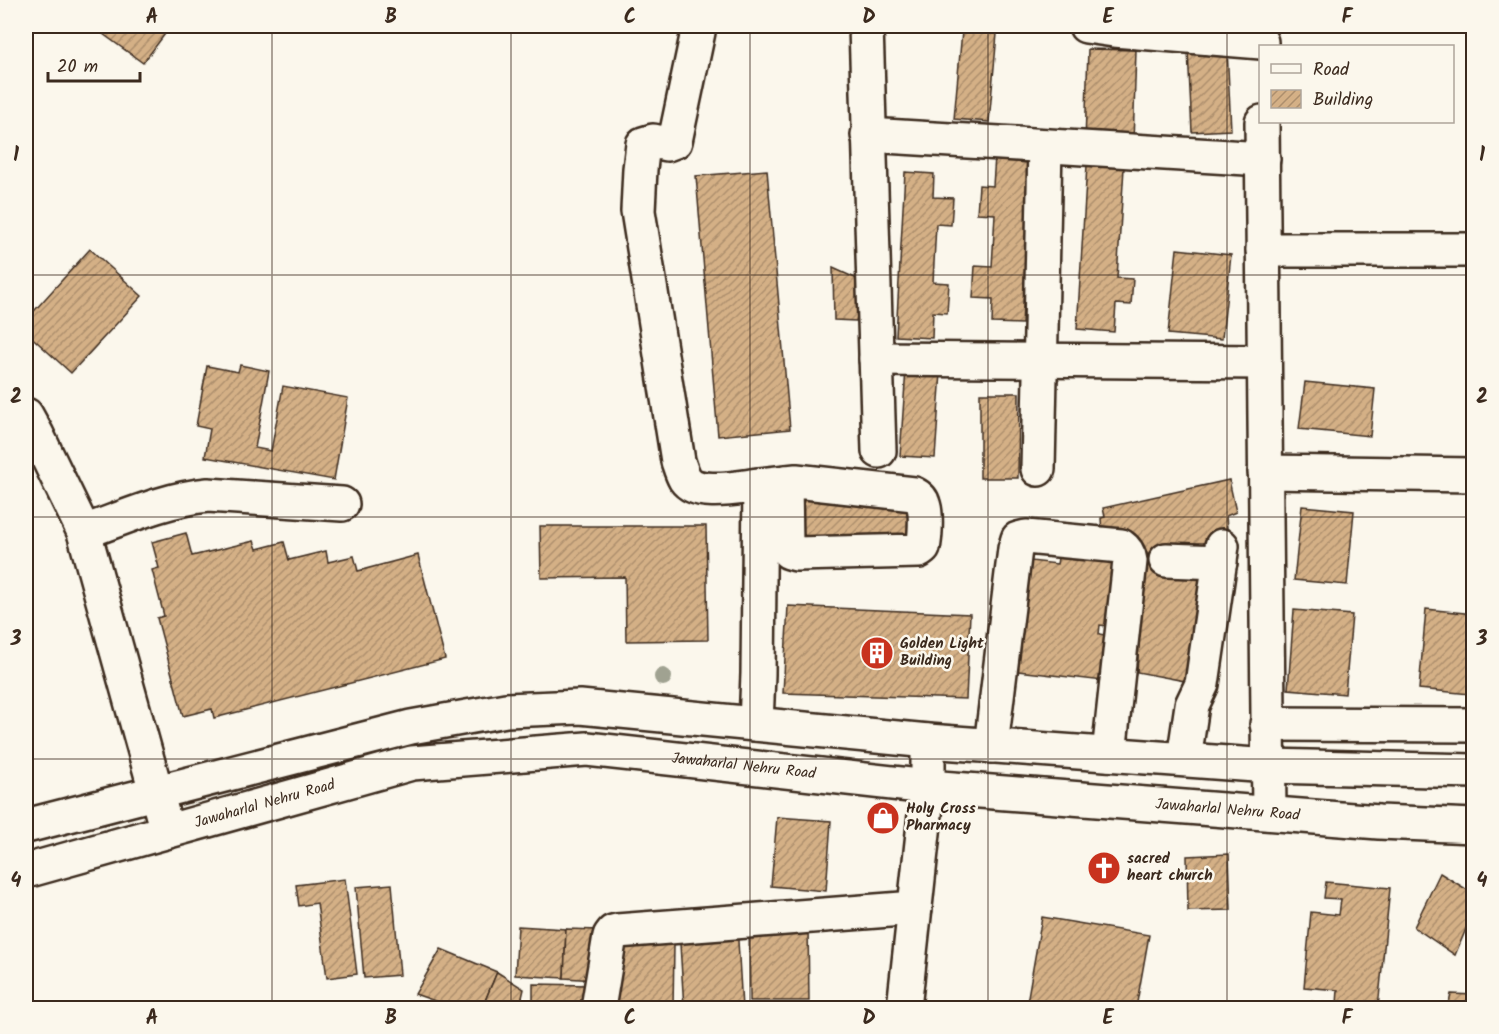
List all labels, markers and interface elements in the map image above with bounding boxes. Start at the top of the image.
text: A [146,2,158,34]
text: B [385,2,397,34]
text: C [624,2,636,34]
text: D [862,2,876,34]
text: E [1102,2,1114,34]
text: F [1342,2,1354,34]
scale bar [48,45,140,83]
legend [1259,45,1454,123]
text: 20 m [57,53,98,82]
text: Road [1313,56,1350,85]
text: Building [1313,86,1373,115]
text: 1 [13,140,19,172]
text: 1 [1479,140,1485,172]
text: 2 [10,382,22,414]
text: 2 [1476,382,1488,414]
text: 3 [10,624,22,656]
text: 3 [1476,624,1488,656]
place label: Golden Light Building [900,632,984,673]
building icon: Golden Light Building [859,635,895,671]
street label: Jawaharlal Nehru Road [670,746,818,786]
street label: Jawaharlal Nehru Road [192,773,338,835]
street label: Jawaharlal Nehru Road [1154,793,1301,828]
place label: Holy Cross Pharmacy [906,797,976,838]
shop icon: Holy Cross Pharmacy [865,800,901,836]
place label: sacred heart church [1127,847,1213,888]
church icon: sacred heart church [1086,850,1122,886]
text: 4 [11,866,22,898]
text: 4 [1477,866,1488,898]
text: A [146,1003,158,1034]
text: B [385,1003,397,1034]
text: C [624,1003,636,1034]
text: D [862,1003,876,1034]
text: E [1102,1003,1114,1034]
text: F [1342,1003,1354,1034]

